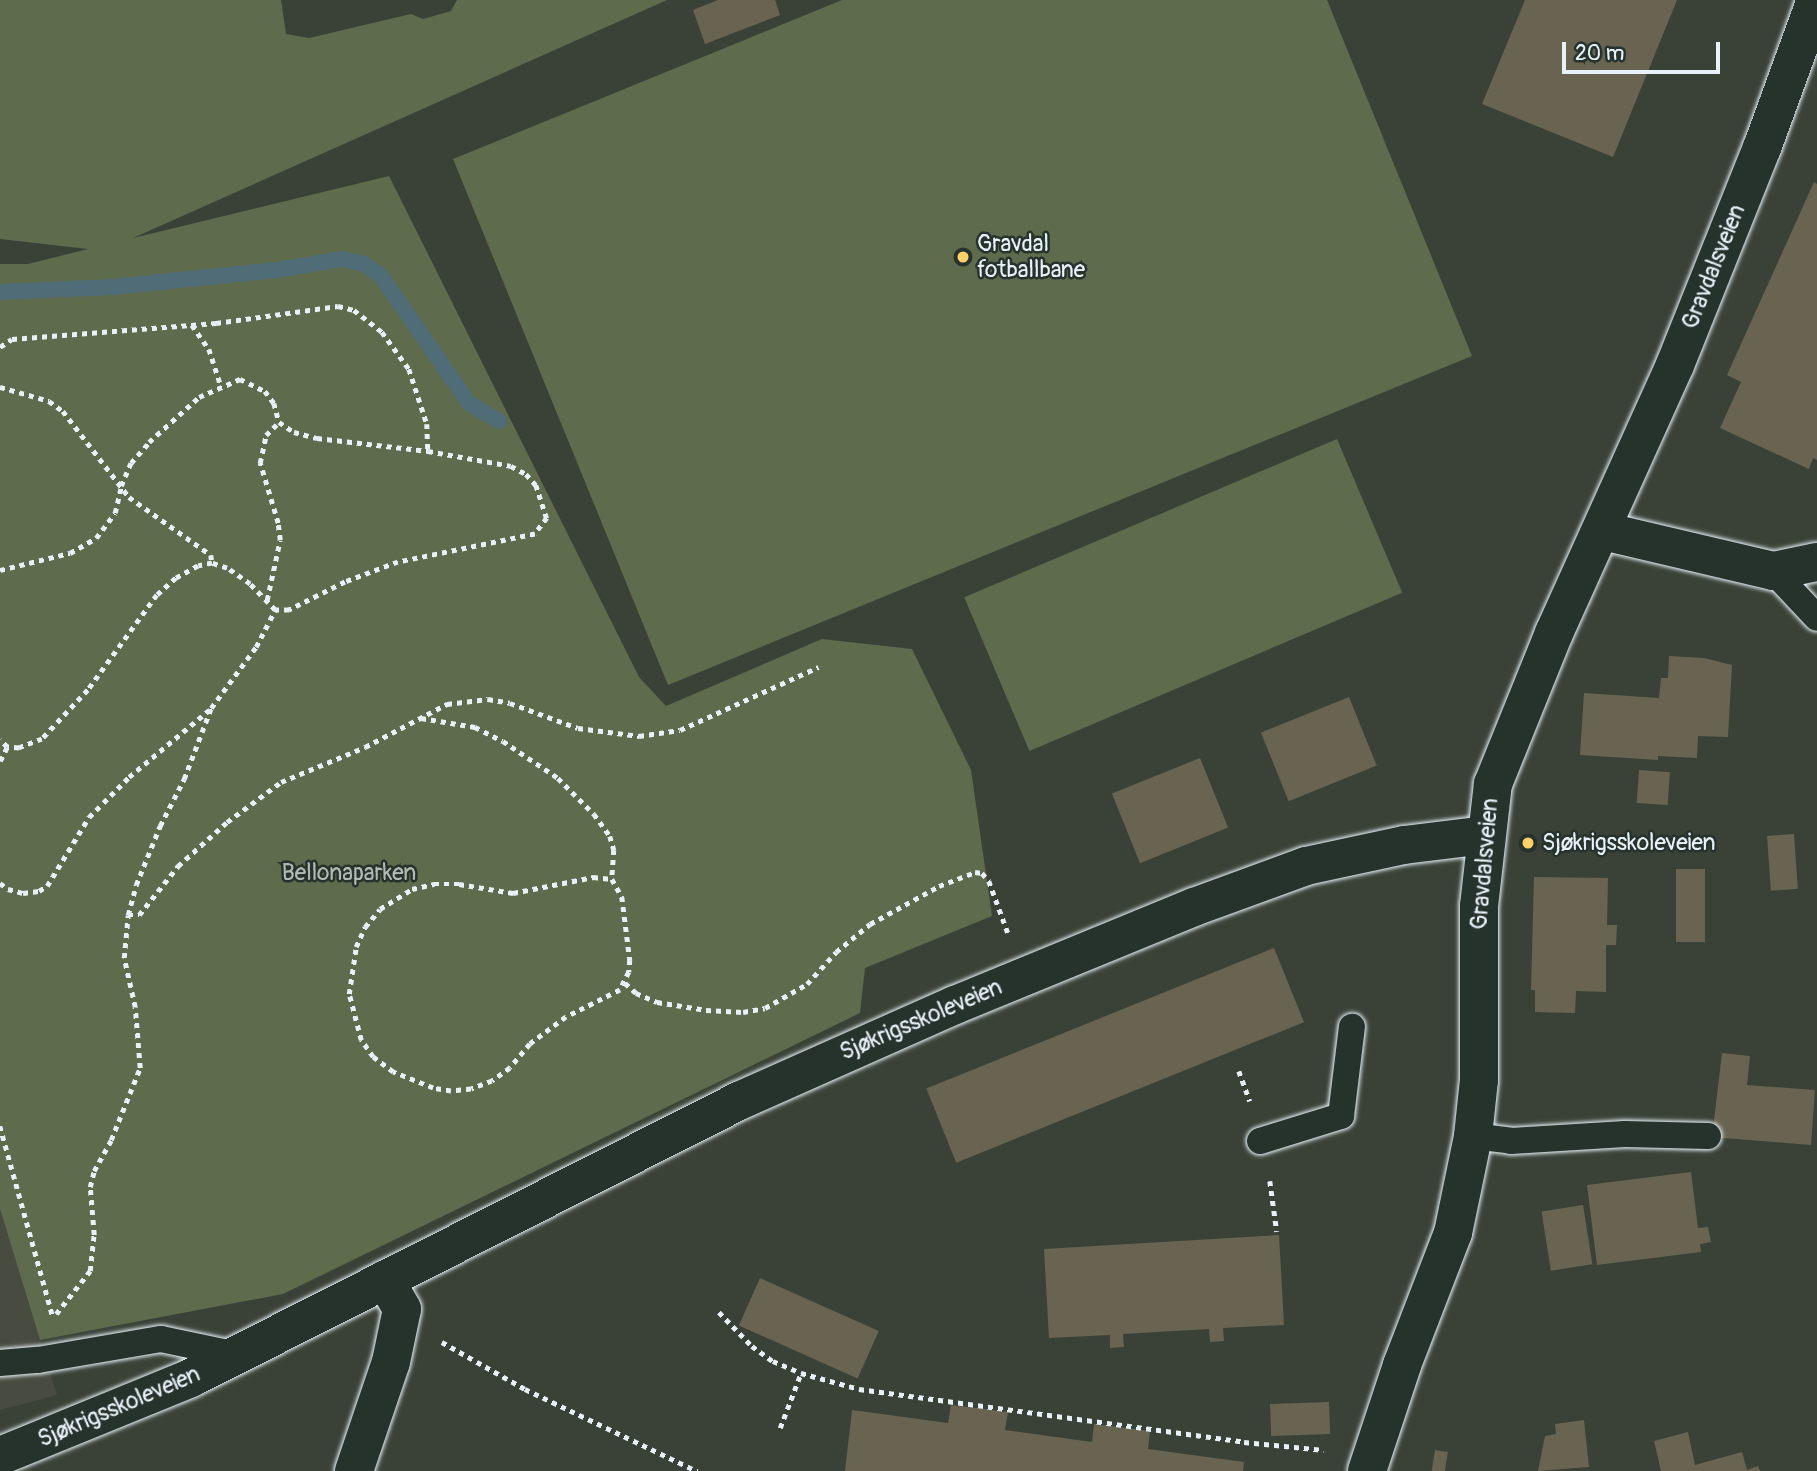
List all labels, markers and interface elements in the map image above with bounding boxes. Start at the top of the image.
scale bar [1565,28,1722,72]
text: 20 m [1575,40,1624,67]
street label: Gravdalsveien [1676,201,1752,333]
place label: Gravdal fotballbane [977,230,1085,284]
marker: Gravdal fotballbane [955,249,971,265]
street label: Gravdalsveien [1466,797,1504,931]
place label: Sjøkrigsskoleveien [1542,829,1716,857]
marker: Sjøkrigsskoleveien [1520,835,1536,851]
park label: Bellonaparken [282,859,416,887]
street label: Sjøkrigsskoleveien [836,973,1006,1067]
street label: Sjøkrigsskoleveien [34,1360,204,1454]

